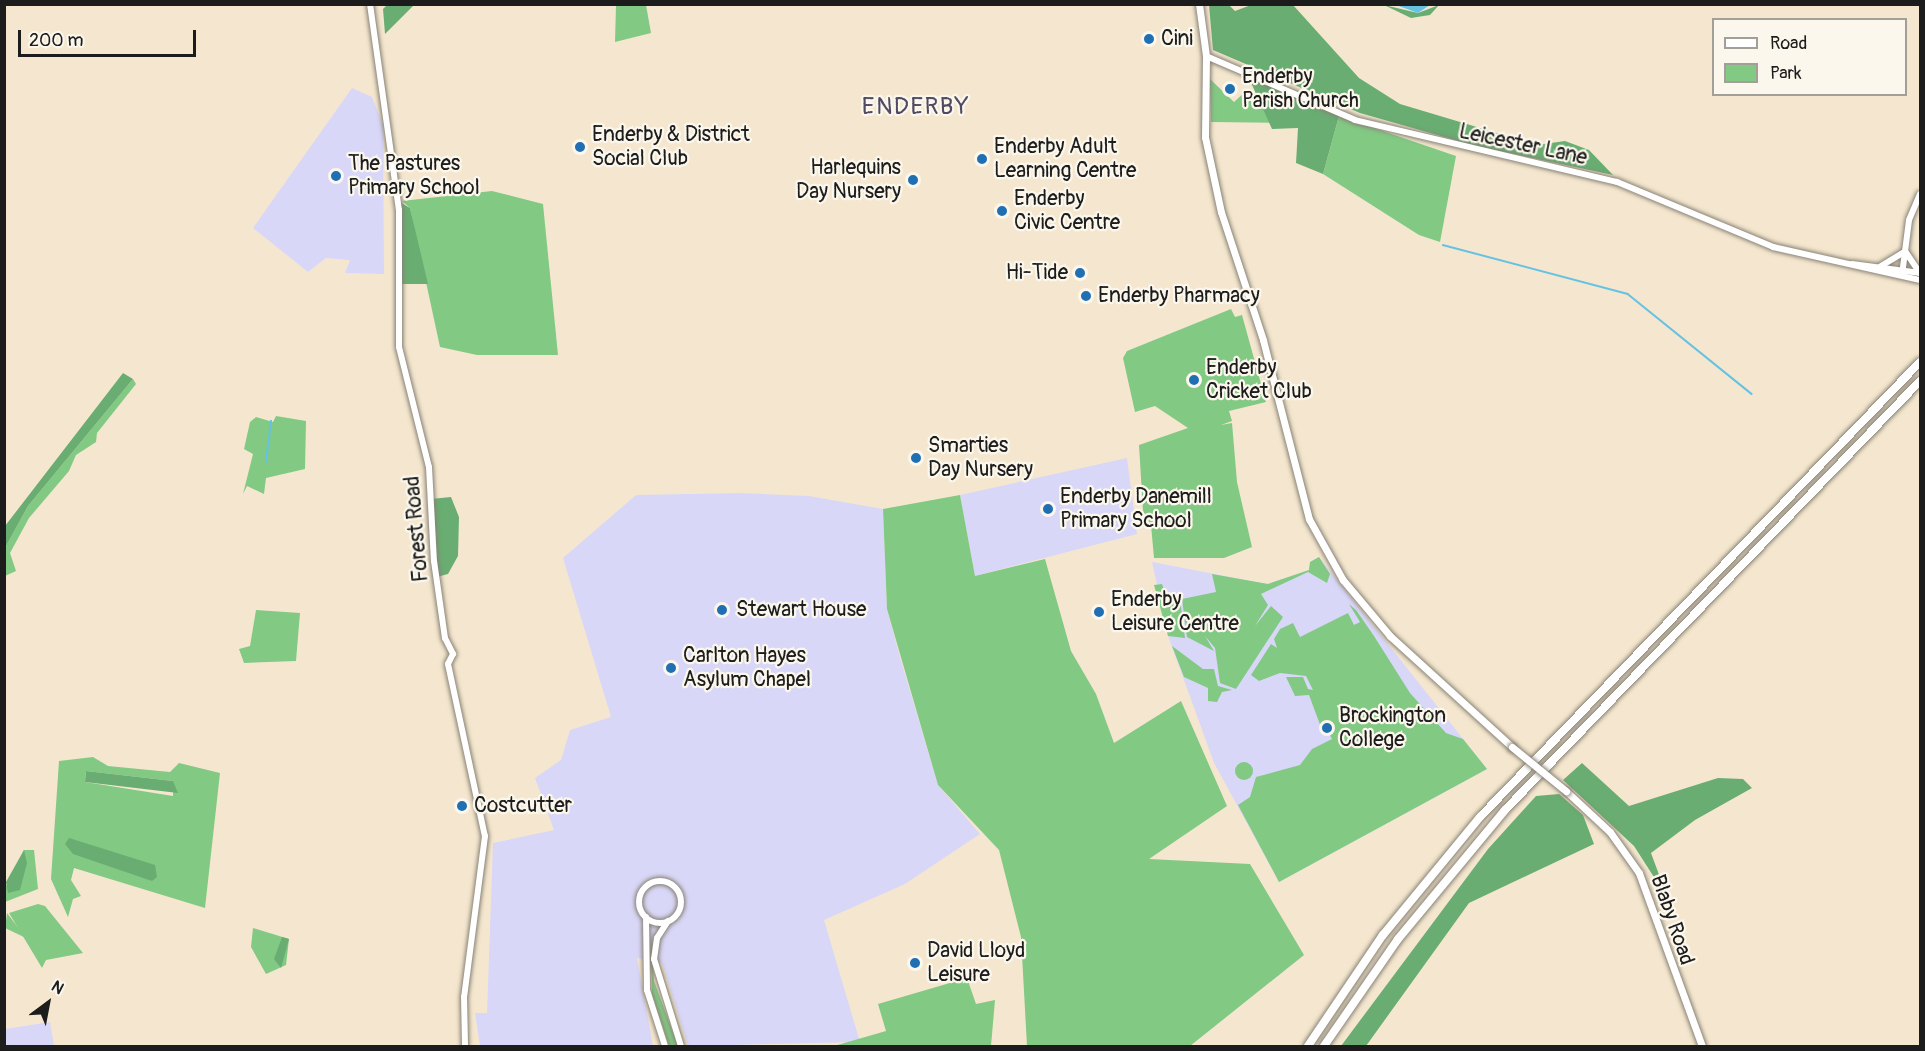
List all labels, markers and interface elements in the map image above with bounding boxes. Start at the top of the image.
scale bar [21,18,200,56]
legend [1712,18,1907,96]
place label: Cini [1161,26,1193,52]
text: 200 m [29,29,84,52]
marker: Cini [1142,32,1156,46]
text: Road [1770,32,1807,55]
text: Park [1770,62,1802,85]
place label: Enderby Parish Church [1242,64,1359,114]
marker: Enderby Parish Church [1223,82,1237,96]
district label: ENDERBY [862,93,970,121]
street label: Leicester Lane [1457,119,1589,171]
place label: Enderby & District Social Club [592,122,750,172]
place label: Enderby Adult Learning Centre [994,134,1136,184]
marker: Enderby & District Social Club [573,140,587,154]
place label: The Pastures Primary School [348,151,480,201]
marker: Enderby Adult Learning Centre [975,152,989,166]
place label: Harlequins Day Nursery [796,155,901,205]
marker: The Pastures Primary School [329,169,343,183]
marker: Harlequins Day Nursery [906,173,920,187]
place label: Enderby Civic Centre [1014,186,1120,236]
marker: Enderby Civic Centre [995,204,1009,218]
place label: Hi-Tide [1006,260,1068,286]
marker: Hi-Tide [1073,266,1087,280]
place label: Enderby Pharmacy [1098,283,1260,309]
marker: Enderby Pharmacy [1079,289,1093,303]
place label: Enderby Cricket Club [1206,355,1312,405]
marker: Enderby Cricket Club [1187,373,1201,387]
place label: Smarties Day Nursery [928,433,1033,483]
marker: Smarties Day Nursery [909,451,923,465]
street label: Forest Road [400,475,434,583]
place label: Enderby Danemill Primary School [1060,484,1212,534]
marker: Enderby Danemill Primary School [1041,502,1055,516]
place label: Enderby Leisure Centre [1111,587,1239,637]
place label: Stewart House [736,597,866,623]
marker: Stewart House [713,601,731,619]
marker: Enderby Leisure Centre [1092,605,1106,619]
place label: Carlton Hayes Asylum Chapel [683,643,811,693]
marker: Carlton Hayes Asylum Chapel [664,661,678,675]
place label: Brockington College [1339,703,1446,753]
marker: Brockington College [1320,721,1334,735]
place label: Costcutter [474,793,572,819]
marker: Costcutter [455,799,469,813]
street label: Blaby Road [1645,871,1699,969]
place label: David Lloyd Leisure [927,938,1025,988]
marker: David Lloyd Leisure [908,956,922,970]
north arrow [18,973,78,1033]
text: N [48,976,67,999]

